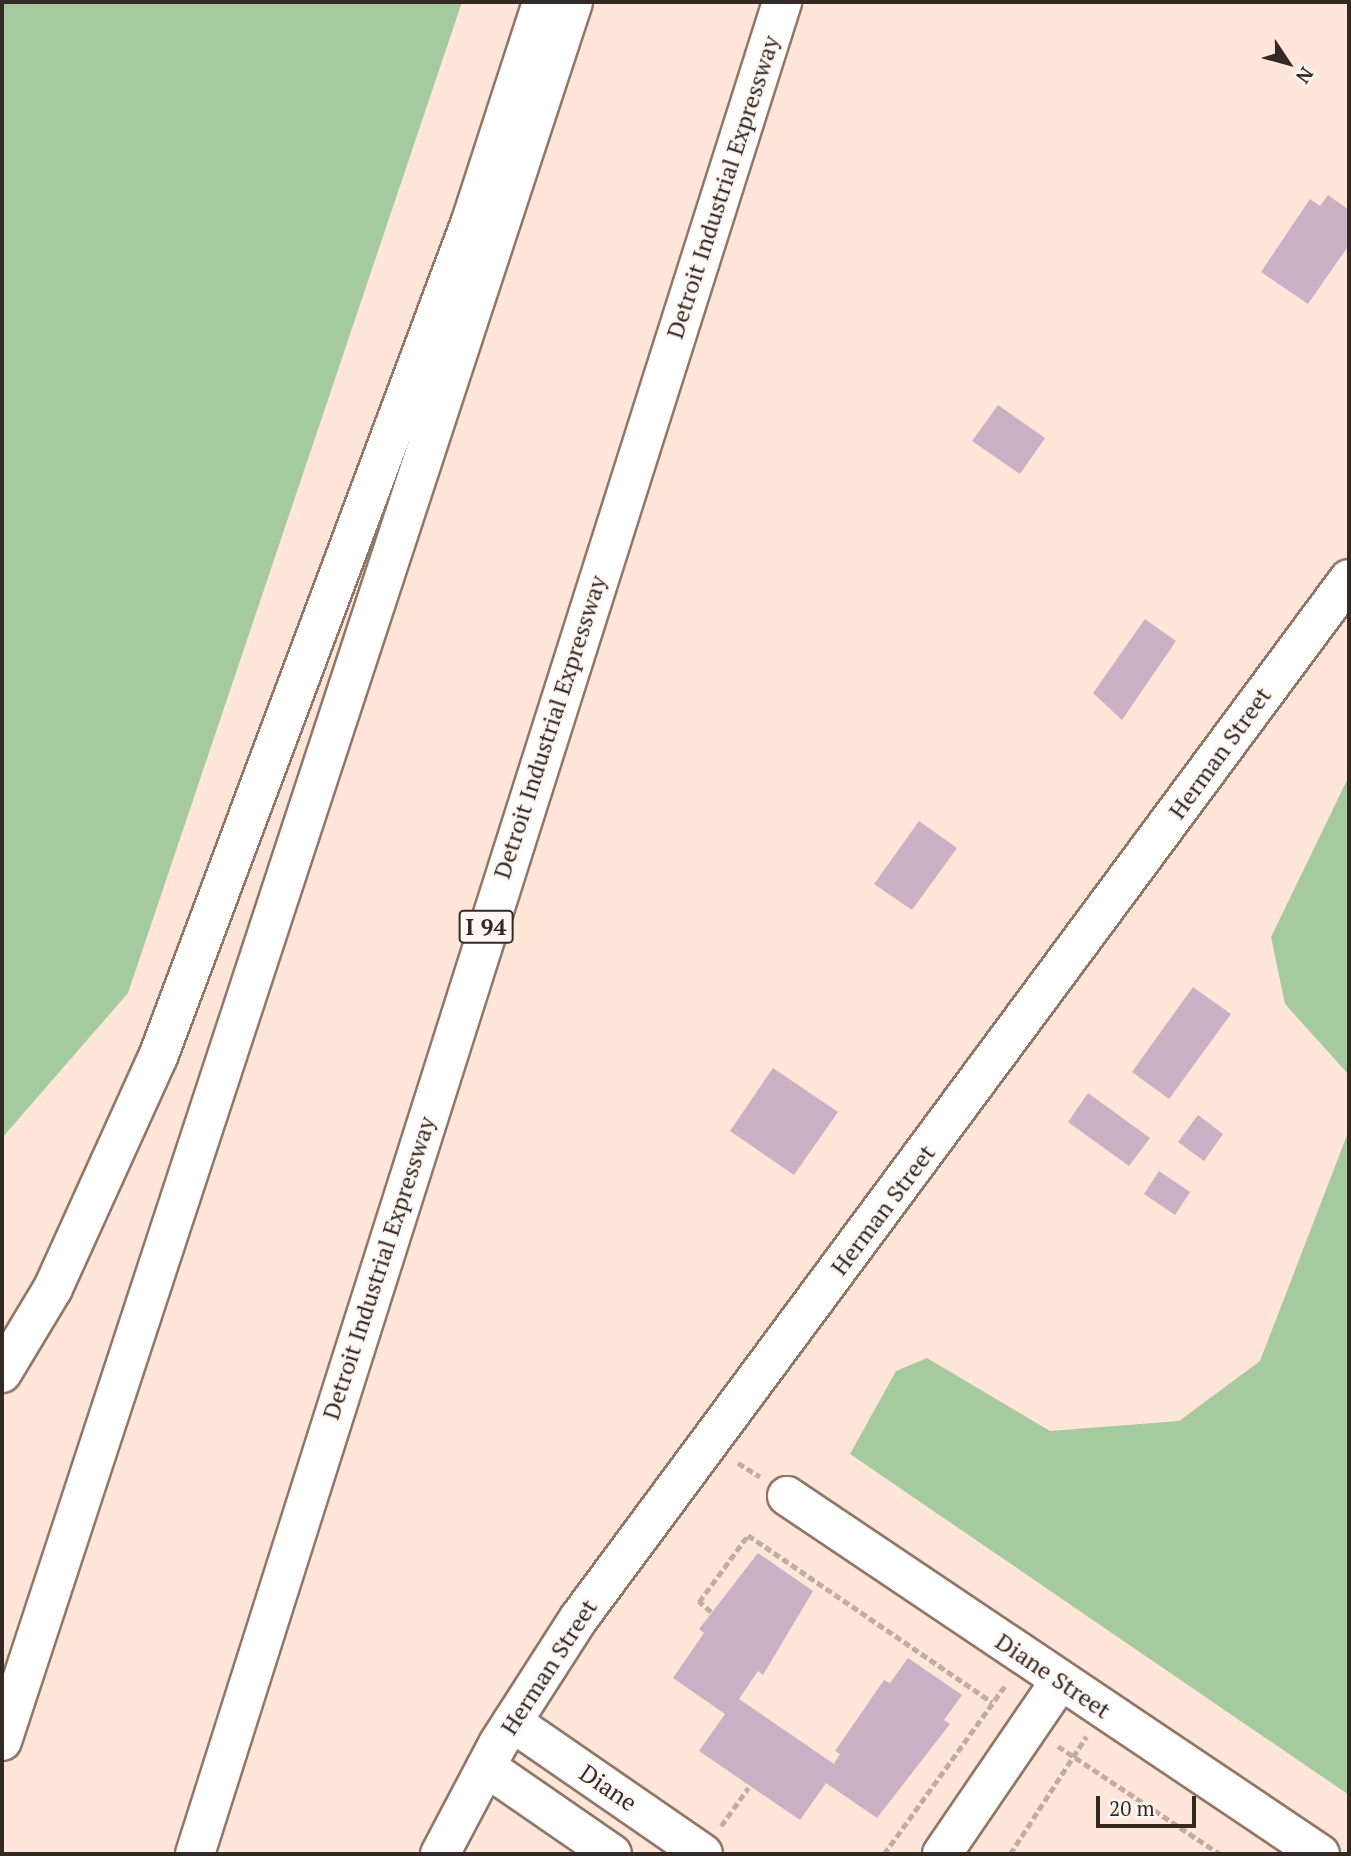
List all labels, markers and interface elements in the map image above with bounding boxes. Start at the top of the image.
north arrow [1253,28,1323,98]
street label: Detroit Industrial Expressway [660,32,786,342]
text: N [1291,62,1320,89]
street label: Detroit Industrial Expressway [487,572,613,882]
street label: Herman Street [1163,682,1277,824]
road number: I 94 [458,908,514,946]
street label: Detroit Industrial Expressway [316,1113,442,1423]
street label: Herman Street [825,1139,941,1281]
street label: Herman Street [495,1594,603,1740]
street label: Diane Street [990,1627,1116,1725]
street label: Diane [574,1759,642,1817]
scale bar [1099,1783,1199,1827]
text: 20 m [1109,1794,1155,1822]

